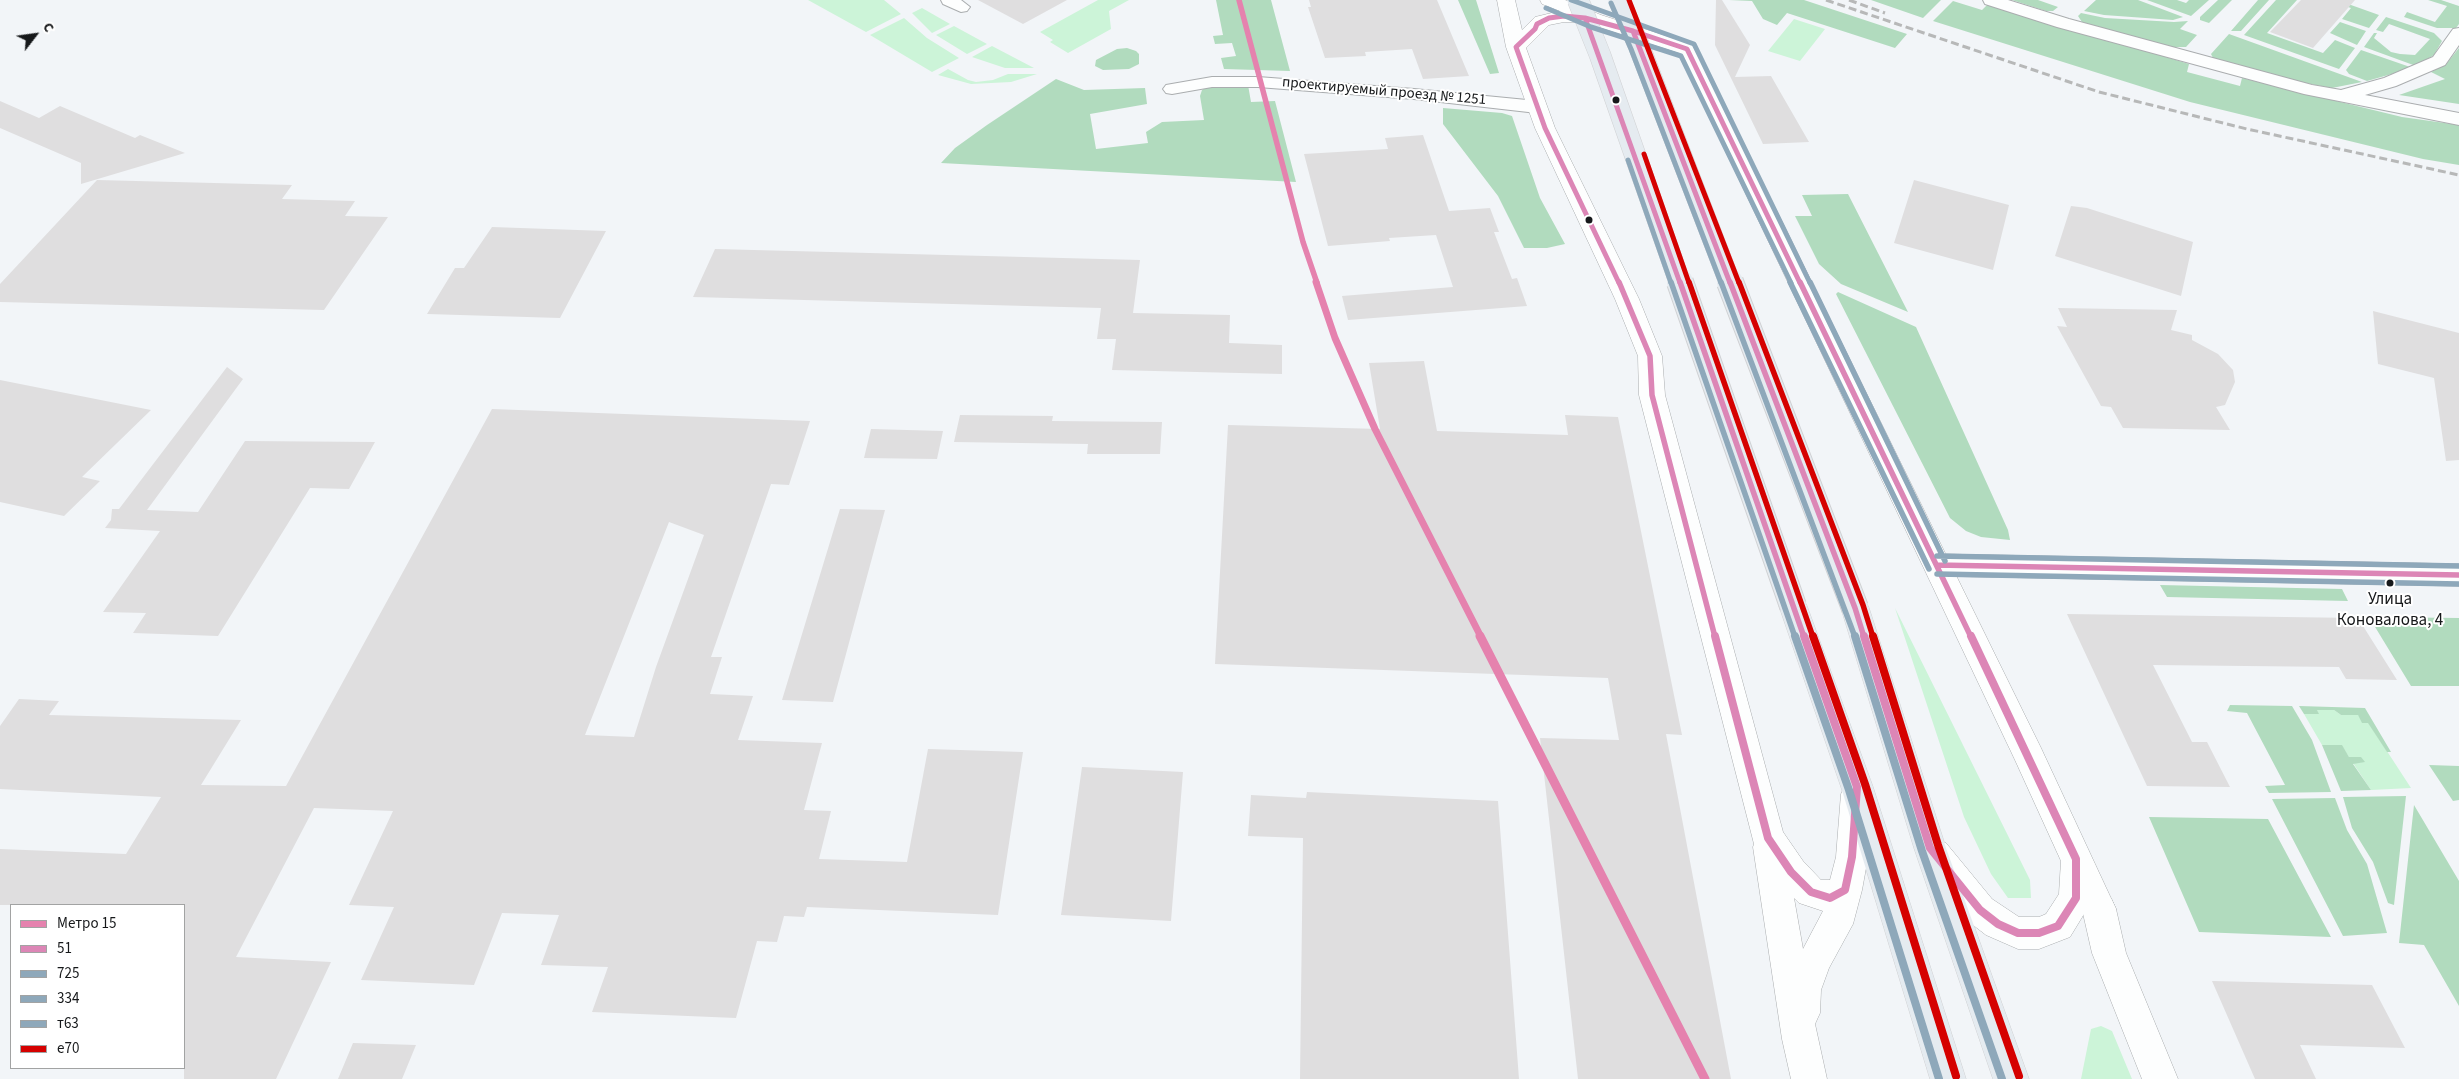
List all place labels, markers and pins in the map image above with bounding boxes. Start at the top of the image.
unlabelled marker [1611,95,1621,105]
unlabelled marker [1584,215,1594,225]
marker: Улица Коновалова, 4 [2385,578,2395,588]
place label: Улица Коновалова, 4 [2337,590,2443,630]

